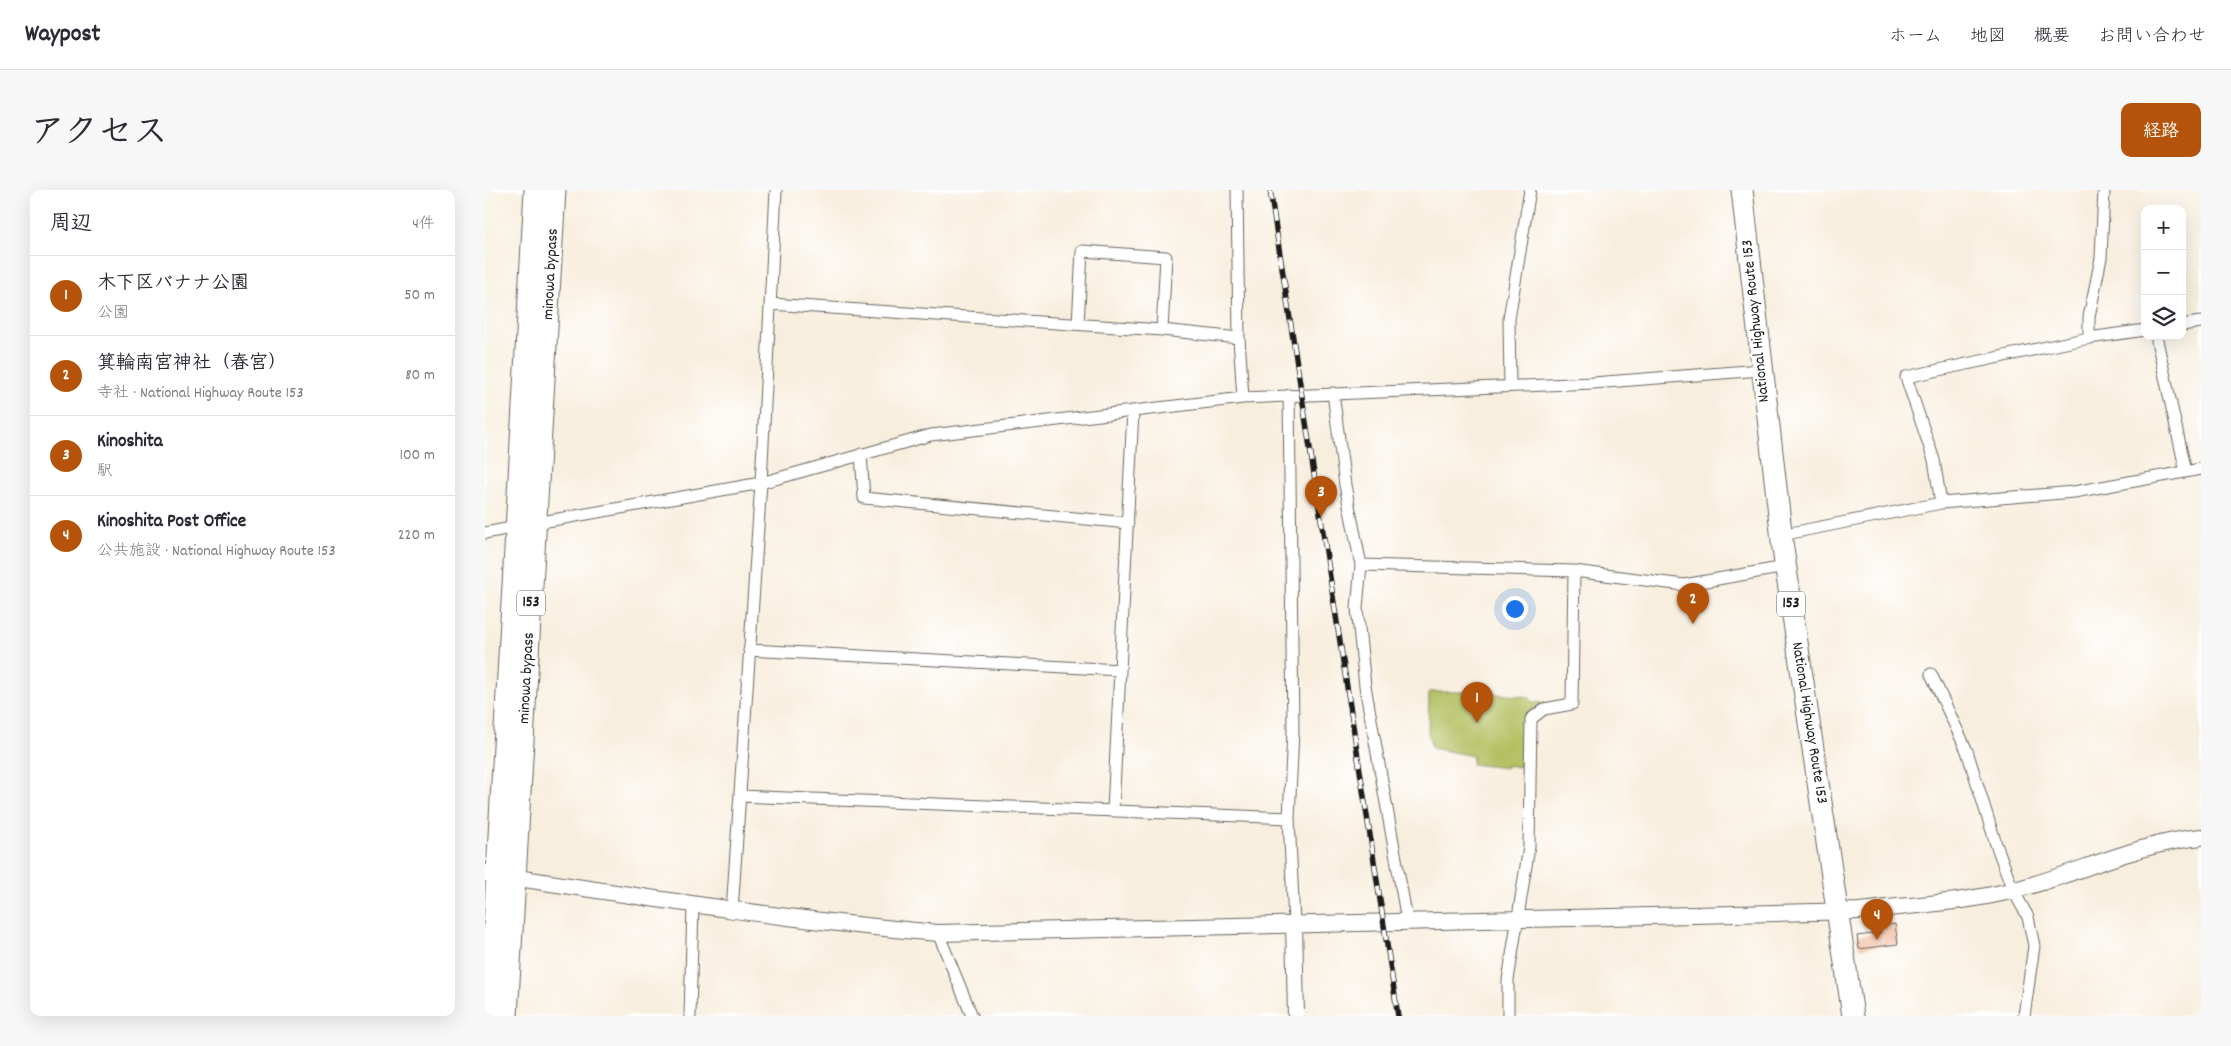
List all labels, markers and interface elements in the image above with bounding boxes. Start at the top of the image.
text: Waypost [25,18,100,52]
text: ホーム [1889,25,1942,50]
text: 地図 [1970,25,2006,50]
text: 概要 [2034,25,2070,50]
text: お問い合わせ [2098,25,2206,50]
button: 経路 [2121,103,2201,157]
text: アクセス [30,110,168,160]
map controls [2141,205,2186,340]
button: + [2141,205,2186,250]
text: 周辺 [50,210,92,240]
text: 4件 [412,213,435,236]
street label: minowa bypass [537,227,565,320]
street label: National Highway Route 153 [1736,238,1776,404]
button: − [2141,250,2186,295]
text: 木下区バナナ公園 [97,271,249,298]
text: 1 [64,284,68,307]
text: 50 m [404,284,435,307]
button: layers [2141,295,2186,340]
text: 公園 [97,302,129,325]
text: 箕輪南宮神社（春宮） [97,351,287,378]
text: 2 [63,364,70,387]
text: 80 m [405,364,435,387]
text: 寺社 · National Highway Route 153 [97,382,304,405]
text: Kinoshita [97,429,163,456]
text: 3 [62,444,70,467]
text: 100 m [399,444,435,467]
text: 駅 [97,460,113,483]
pin: 3 [1305,476,1337,517]
text: Kinoshita Post Office [97,509,246,536]
text: 4 [63,524,69,547]
text: 220 m [398,524,435,547]
text: 公共施設 · National Highway Route 153 [97,540,336,563]
pin: 2 [1677,583,1709,624]
road number: 153 [517,590,545,616]
road number: 153 [1777,592,1805,616]
your location [1502,596,1528,622]
street label: minowa bypass [513,631,541,724]
street label: National Highway Route 153 [1785,640,1833,806]
pin: 1 [1461,682,1493,723]
pin: 4 [1861,899,1893,940]

